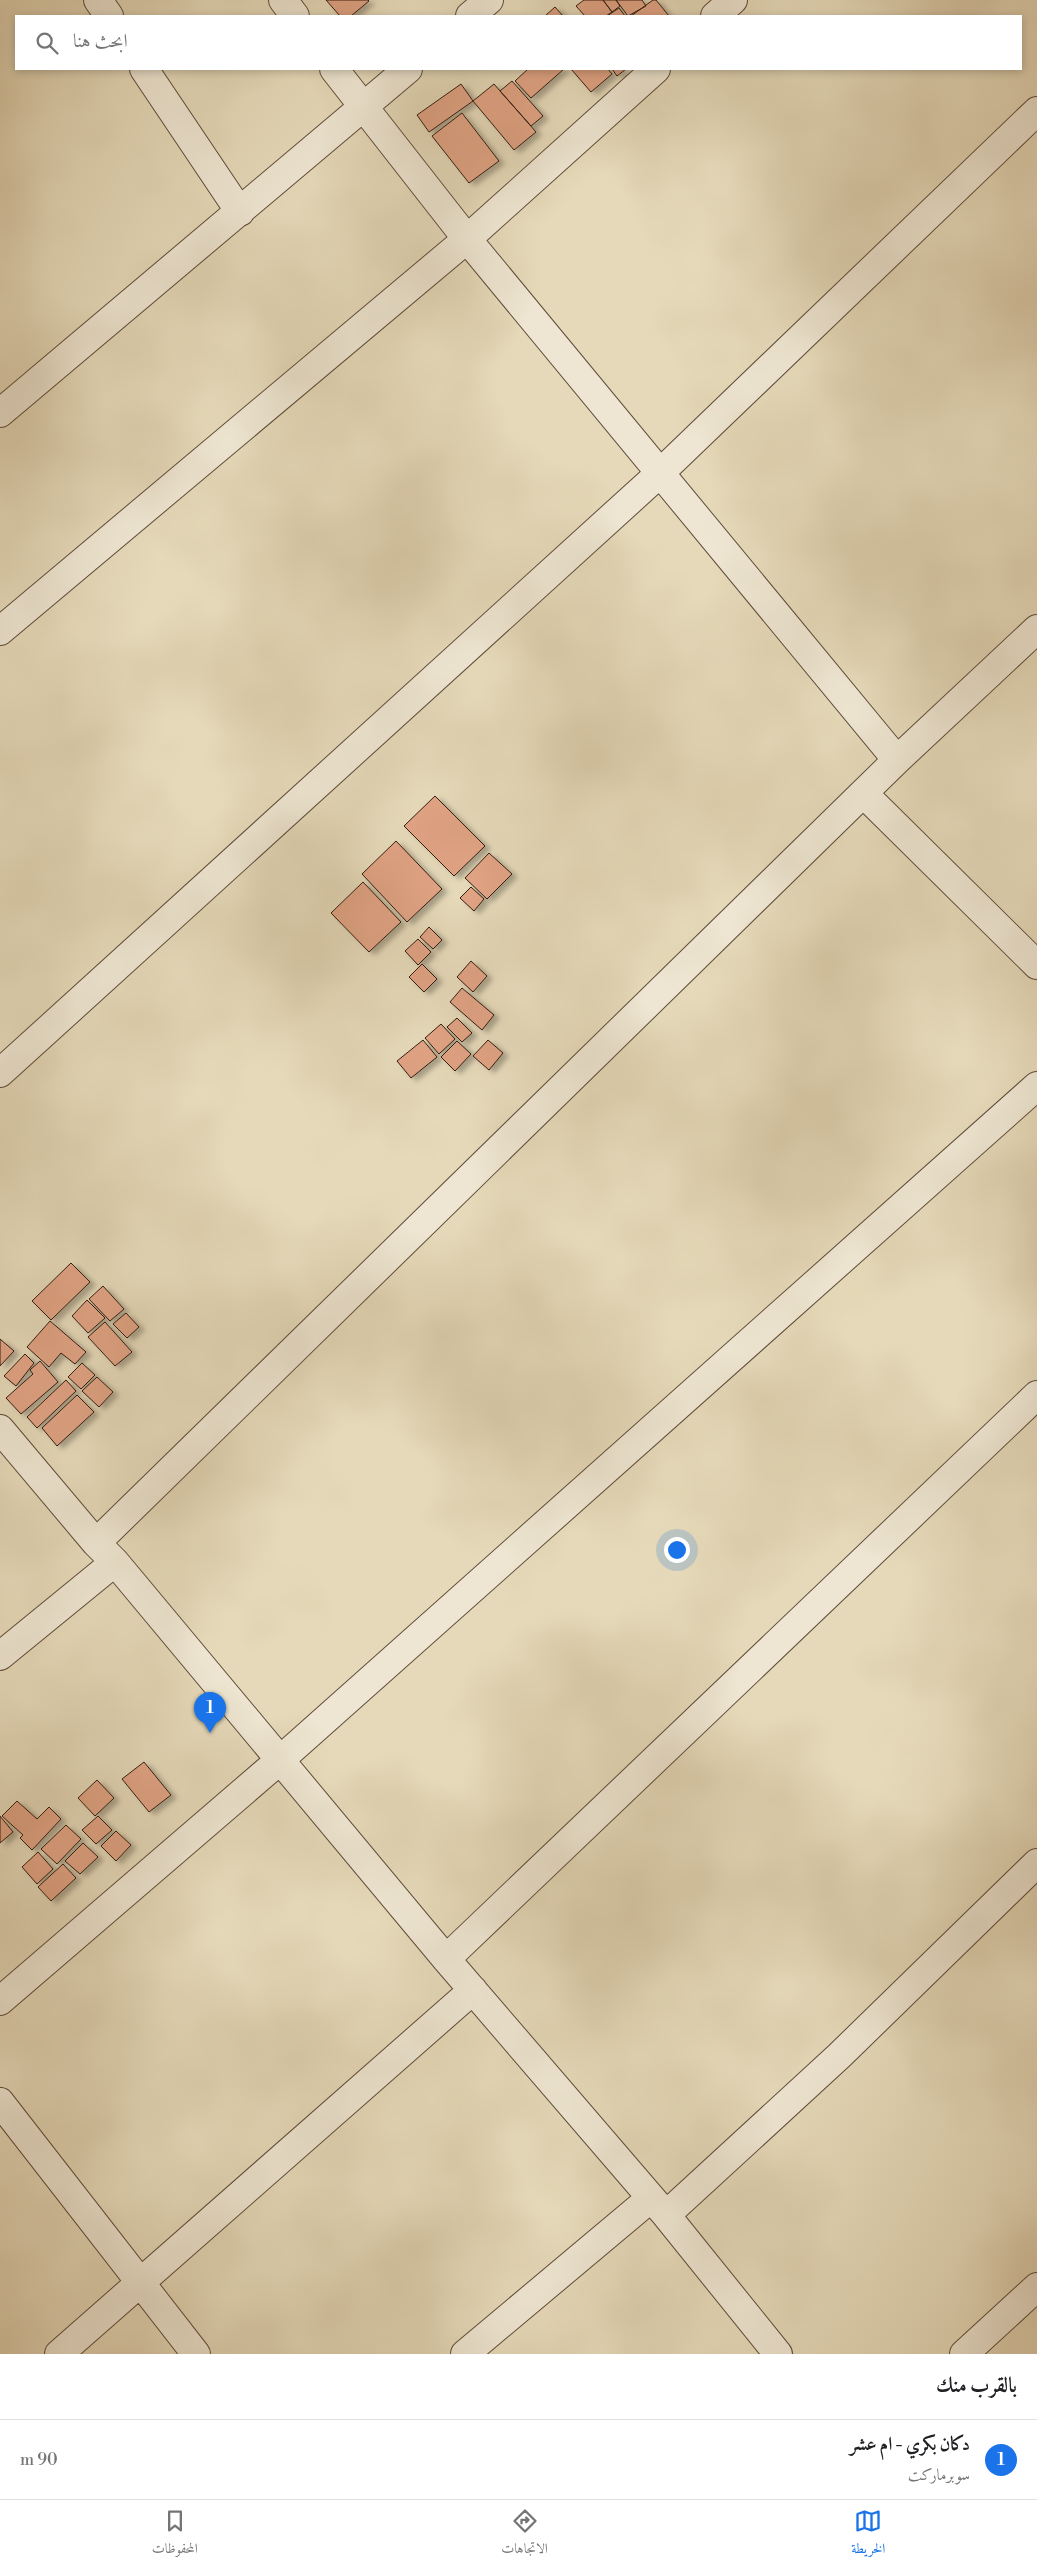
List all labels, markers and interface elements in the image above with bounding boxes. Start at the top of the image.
search box [15,15,1022,70]
icon: search [33,29,61,57]
text: ابحث هنا [73,29,128,53]
your location [664,1537,690,1563]
pin: 1 [194,1692,226,1733]
text: بالقرب منك [936,2373,1017,2399]
text: دكان بكري - ام عشر [850,2432,970,2456]
text: 90 m [20,2450,58,2470]
text: 1 [997,2450,1005,2470]
text: سوبرماركت [908,2465,970,2485]
tab: المحفوظات [152,2507,198,2562]
tab: الاتجاهات [501,2507,548,2562]
tab: الخريطة [851,2507,885,2562]

